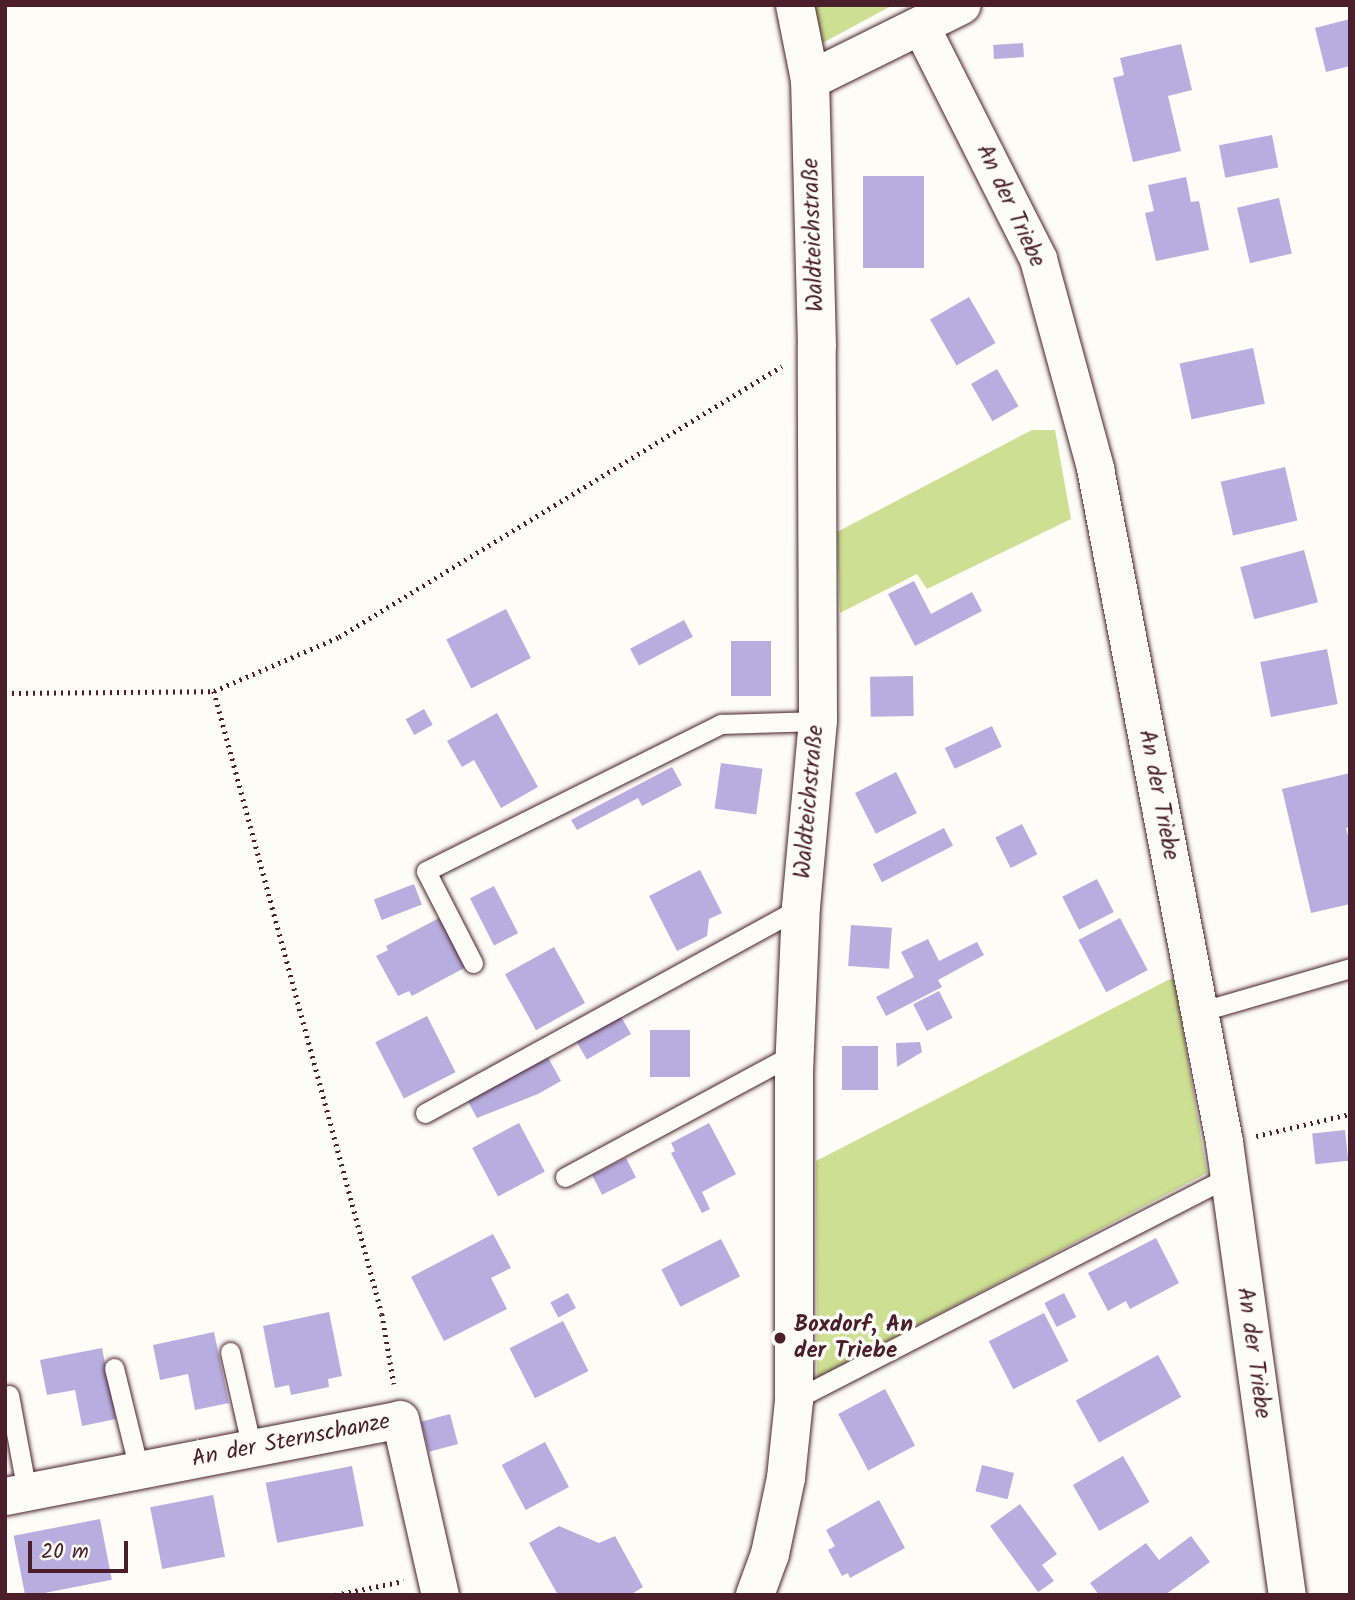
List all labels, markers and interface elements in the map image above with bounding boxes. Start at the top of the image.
street label: An der Triebe [970,140,1050,272]
street label: Waldteichstraße [798,158,830,312]
street label: Waldteichstraße [790,724,830,880]
street label: An der Triebe [1132,727,1184,863]
street label: An der Triebe [1230,1286,1276,1420]
place label: Boxdorf, An der Triebe [794,1311,913,1365]
marker: Boxdorf, An der Triebe [772,1330,788,1346]
street label: An der Sternschanze [190,1408,392,1474]
scale bar [32,1526,131,1570]
text: 20 m [41,1536,89,1569]

